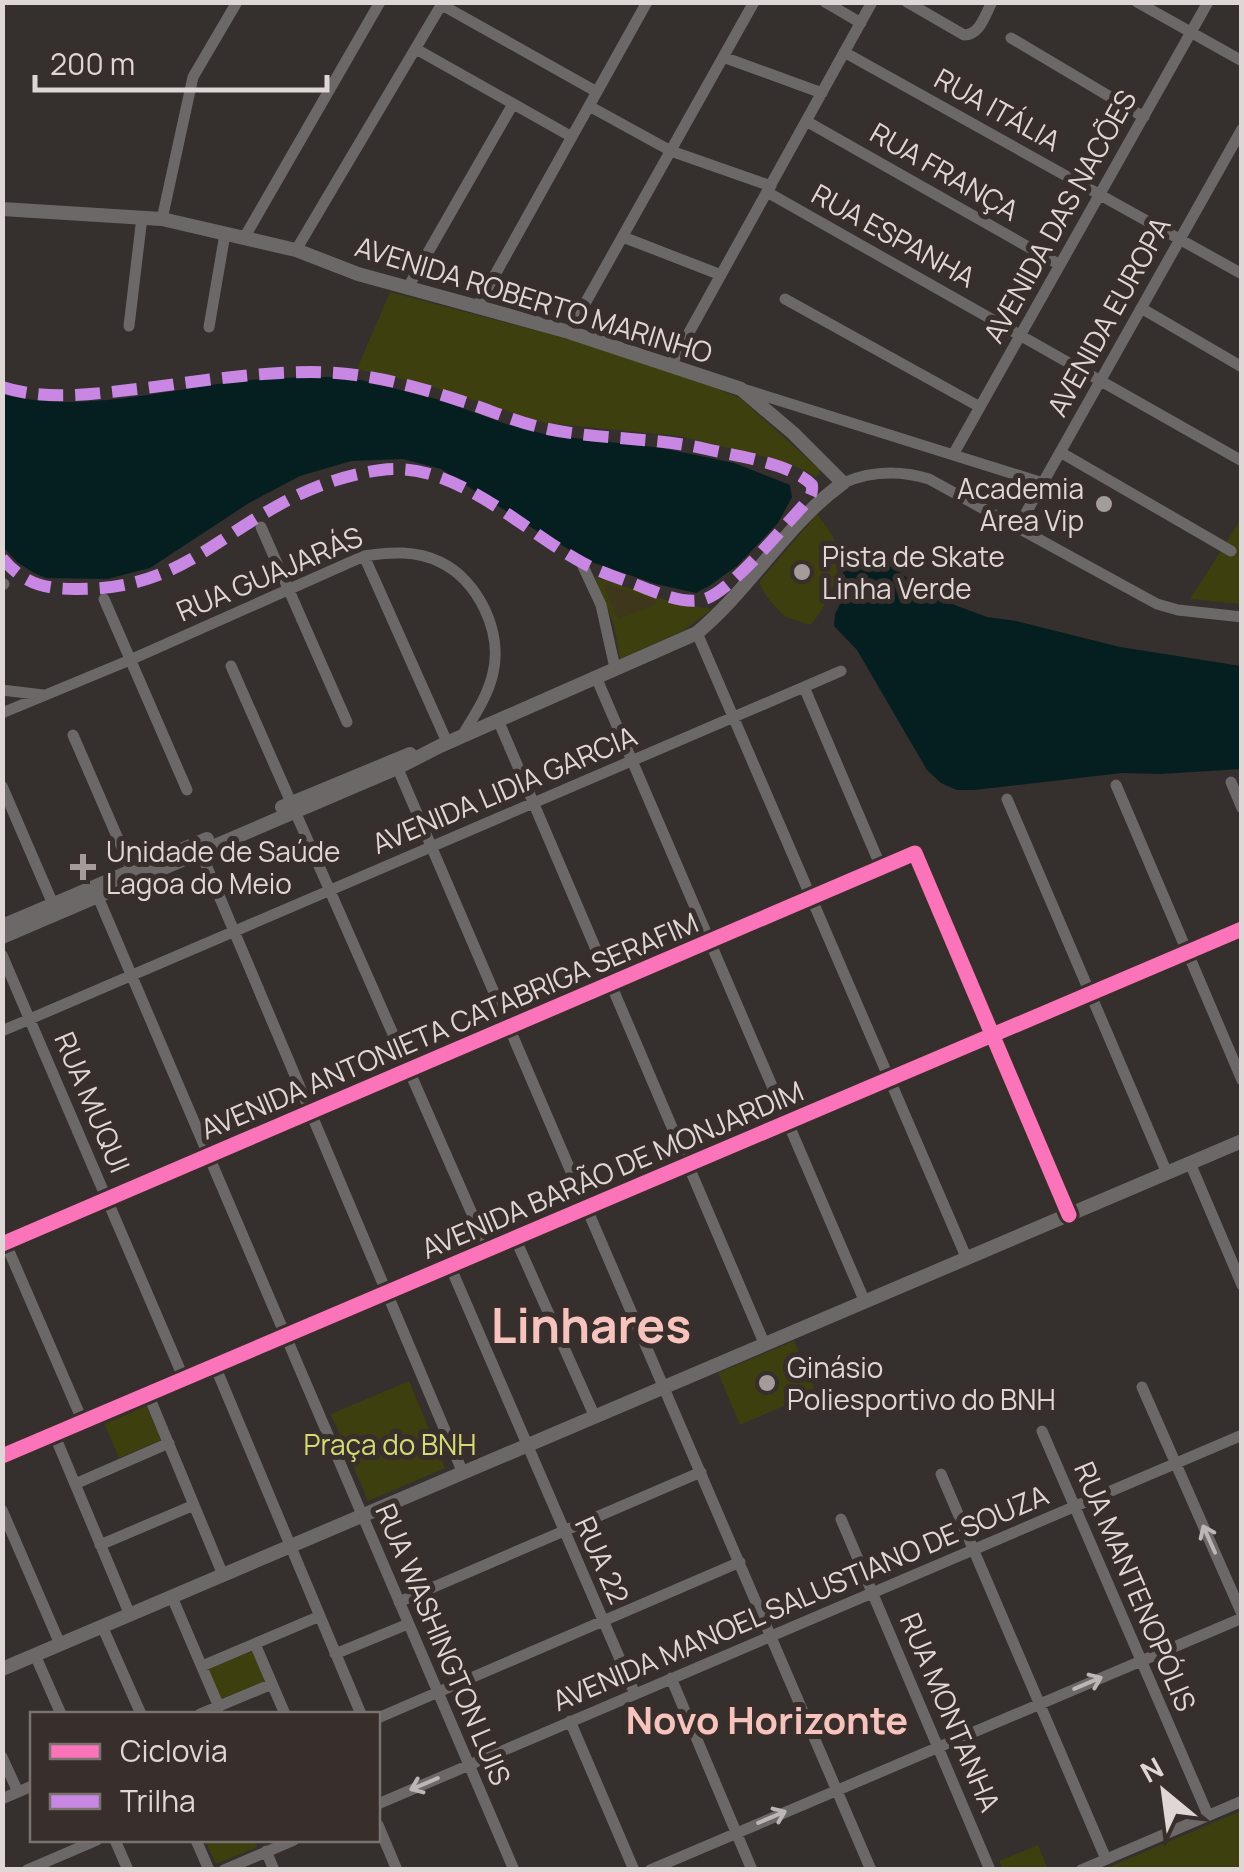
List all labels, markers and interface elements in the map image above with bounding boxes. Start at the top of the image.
scale bar [35,30,328,92]
text: 200 m [50,43,135,84]
street label: RUA ITÁLIA [928,59,1068,159]
street label: AVENIDA DAS NACÕES [974,83,1144,349]
street label: RUA FRANÇA [864,113,1026,229]
street label: RUA ESPANHA [805,174,983,296]
street label: AVENIDA EUROPA [1037,209,1179,423]
street label: AVENIDA ROBERTO MARINHO [351,227,717,371]
place label: Academia Area Vip [957,469,1084,539]
marker: Academia Area Vip [1093,493,1115,515]
street label: RUA GUAJARÁS [170,517,368,629]
place label: Pista de Skate Linha Verde [822,537,1005,607]
marker: Pista de Skate Linha Verde [791,561,813,583]
street label: AVENIDA LIDIA GARCIA [366,716,642,862]
place label: Unidade de Saúde Lagoa do Meio [106,832,341,902]
marker: Unidade de Saúde Lagoa do Meio [70,854,96,880]
street label: AVENIDA ANTONIETA CATABRIGA SERAFIM [194,903,704,1147]
street label: RUA MUQUI [46,1026,140,1178]
street label: AVENIDA BARÃO DE MONJARDIM [415,1071,809,1267]
district label: Linhares [491,1292,691,1357]
place label: Ginásio Poliesportivo do BNH [787,1348,1056,1418]
marker: Ginásio Poliesportivo do BNH [756,1372,778,1394]
park label: Praça do BNH [304,1425,476,1463]
street label: RUA MANTENOPÓLIS [1066,1455,1206,1717]
street label: AVENIDA MANOEL SALUSTIANO DE SOUZA [546,1475,1054,1719]
street label: RUA WASHINGTON LUIS [368,1498,520,1790]
street label: RUA 22 [567,1510,639,1610]
one-way arrow [1198,1525,1217,1555]
street label: RUA MONTANHA [892,1607,1010,1818]
one-way arrow [1072,1673,1103,1691]
district label: Novo Horizonte [626,1693,908,1745]
legend [30,1712,380,1842]
text: Ciclovia [120,1730,228,1771]
north arrow [1114,1742,1214,1842]
text: N [1133,1748,1169,1791]
one-way arrow [409,1776,440,1794]
text: Trilha [120,1780,196,1821]
one-way arrow [756,1807,786,1825]

